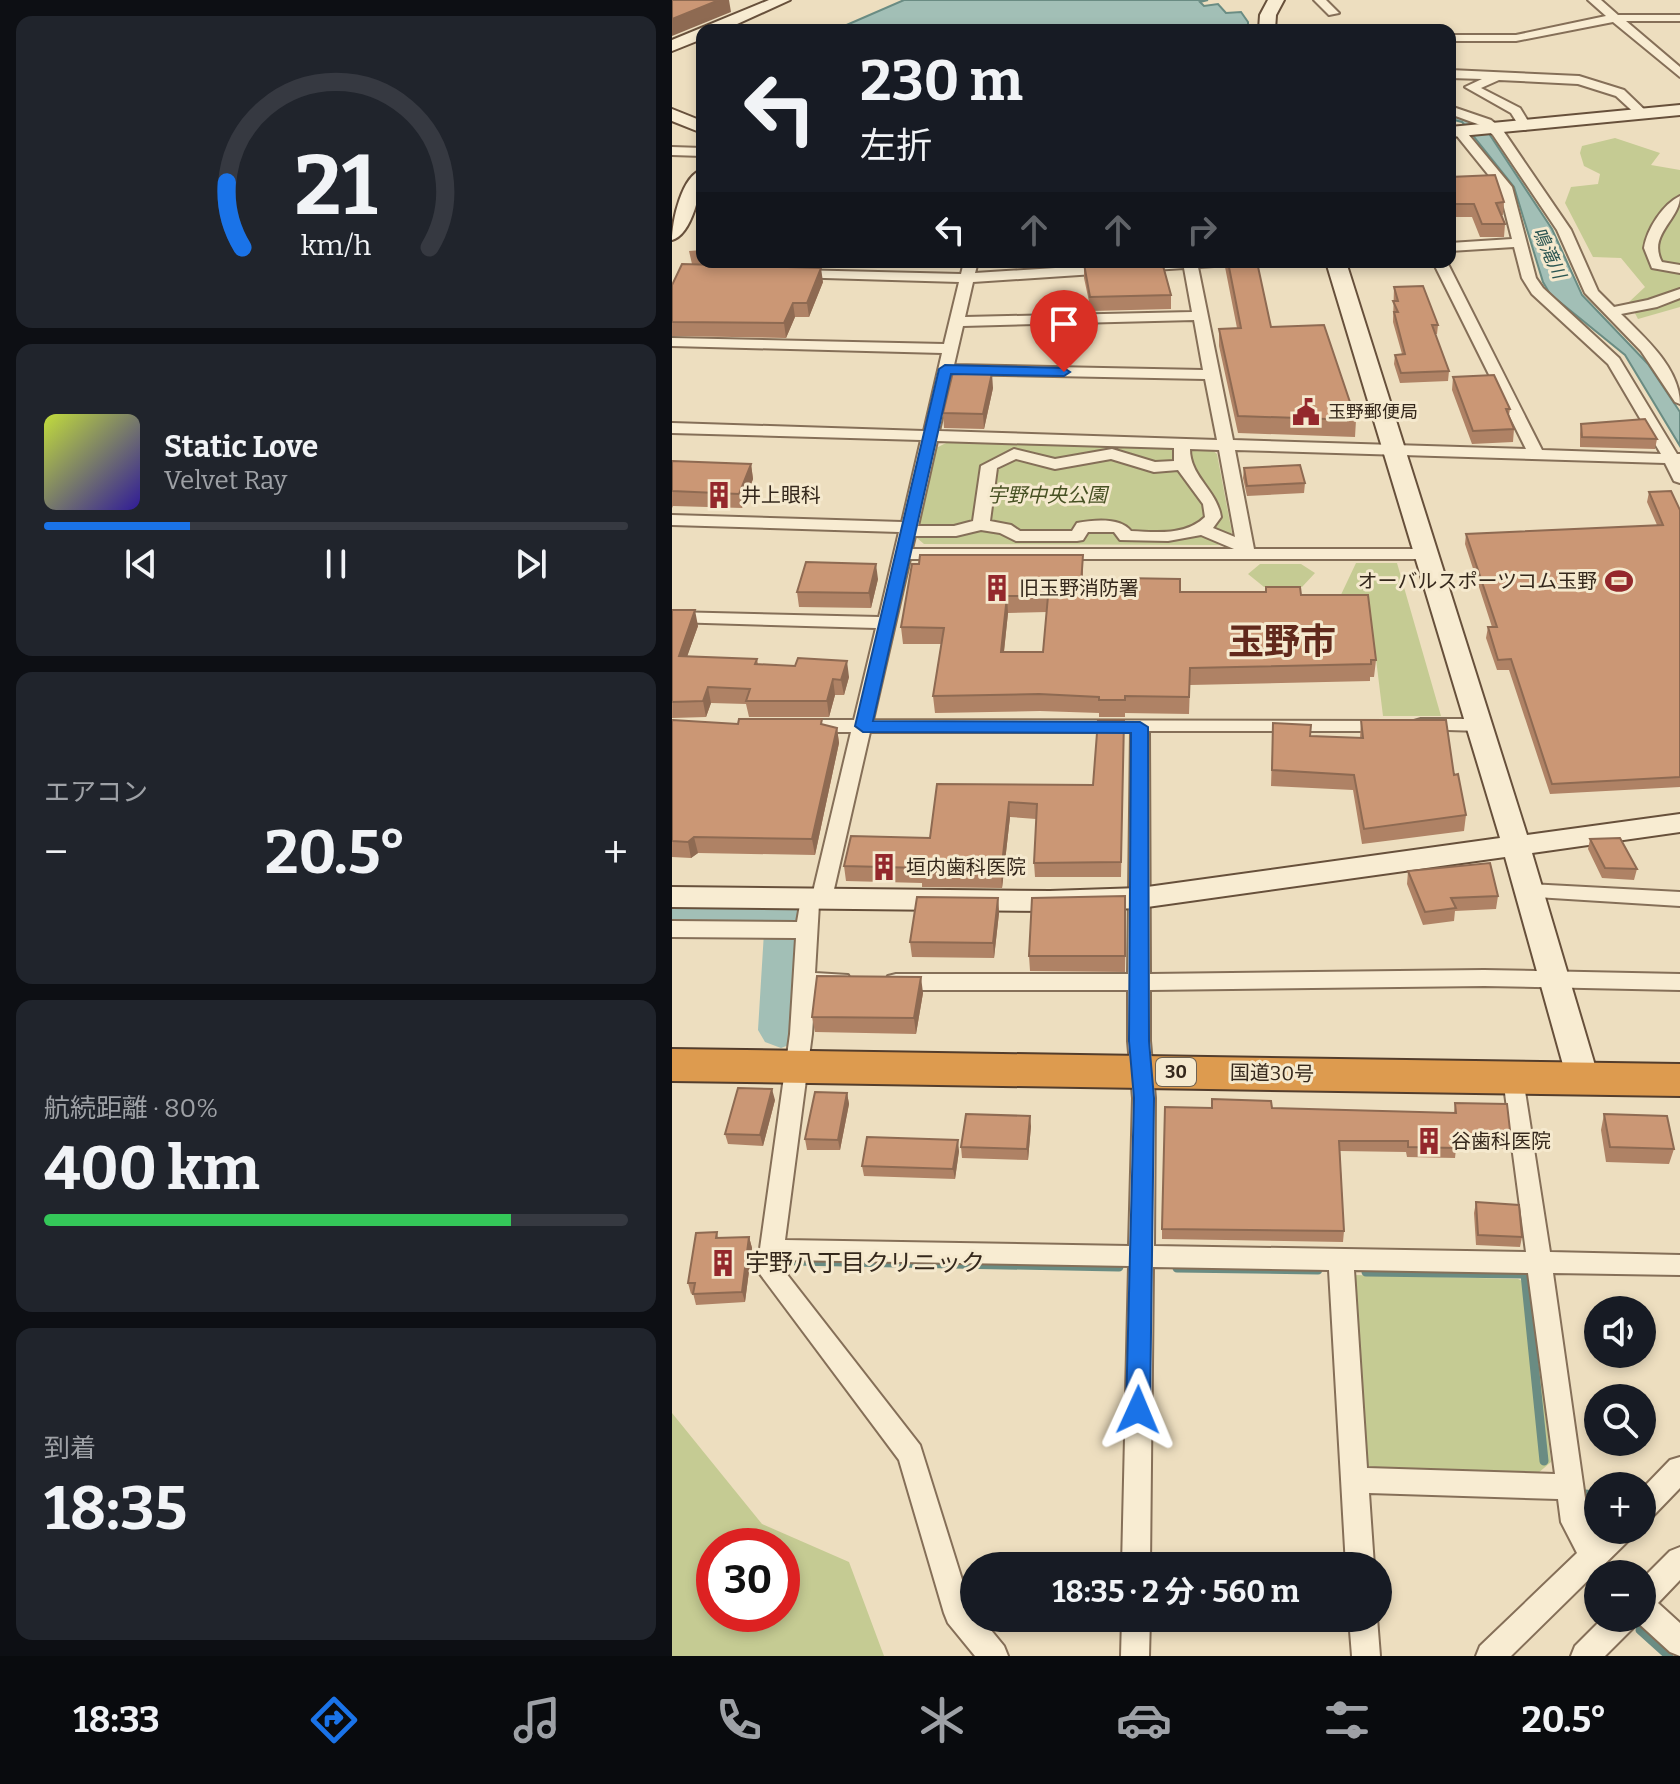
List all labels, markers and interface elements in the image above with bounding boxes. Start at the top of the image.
text: 230 m [860,48,1023,115]
icon: left [728,56,832,160]
text: 左折 [860,124,932,168]
text: 21 [295,136,377,236]
icon: left [928,208,972,252]
icon: ahead [1012,208,1056,252]
icon: ahead [1096,208,1140,252]
icon: right [1180,208,1224,252]
water label: 鳴滝川 [1528,224,1571,284]
text: km/h [301,228,372,263]
pin [1030,290,1098,372]
icon: arrive [1042,302,1086,346]
public building icon: 玉野郵便局 [1291,397,1321,427]
place label: 玉野郵便局 [1328,401,1418,423]
text: Static Love [164,429,318,465]
text: Velvet Ray [164,465,287,496]
building icon: 井上眼科 [704,480,734,510]
place label: 井上眼科 [741,483,821,507]
park label: 宇野中央公園 [987,483,1110,507]
icon: previous [119,542,163,586]
icon: pause [314,542,358,586]
icon: next [509,542,553,586]
sports icon: オーバルスポーツコム玉野 [1604,566,1634,596]
place label: オーバルスポーツコム玉野 [1358,569,1597,593]
building icon: 旧玉野消防署 [982,573,1012,603]
place label: 旧玉野消防署 [1019,576,1139,600]
district label: 玉野市 [1228,620,1336,664]
text: エアコン [44,777,148,808]
text: 20.5° [265,817,406,889]
text: − [44,826,68,879]
text: + [603,826,628,879]
building icon: 垣内歯科医院 [869,852,899,882]
place label: 垣内歯科医院 [906,855,1026,879]
road number: 30 [1156,1058,1196,1086]
street label: 国道30号 [1230,1060,1314,1086]
text: 航続距離 · 80% [44,1093,218,1124]
building icon: 谷歯科医院 [1414,1126,1444,1156]
place label: 谷歯科医院 [1451,1129,1551,1153]
text: 400 km [44,1133,260,1205]
building icon: 宇野八丁目クリニック [708,1248,738,1278]
place label: 宇野八丁目クリニック [745,1249,985,1277]
map controls [1584,1296,1656,1632]
button: sound [1584,1296,1656,1368]
position arrow [1096,1368,1180,1452]
button: search [1584,1384,1656,1456]
text: 到着 [44,1433,96,1464]
button: + [1584,1472,1656,1544]
text: 18:35 [44,1473,187,1545]
speed limit sign: 30 [696,1528,800,1632]
button: − [1584,1560,1656,1632]
text: 18:35 · 2 分 · 560 m [1053,1574,1299,1610]
icon: directions [306,1692,362,1748]
icon: music [509,1692,565,1748]
icon: phone [711,1692,767,1748]
icon: climate [914,1692,970,1748]
icon: car [1116,1692,1172,1748]
icon: filters [1319,1692,1375,1748]
text: 18:33 [73,1698,160,1742]
text: 20.5° [1522,1698,1607,1742]

